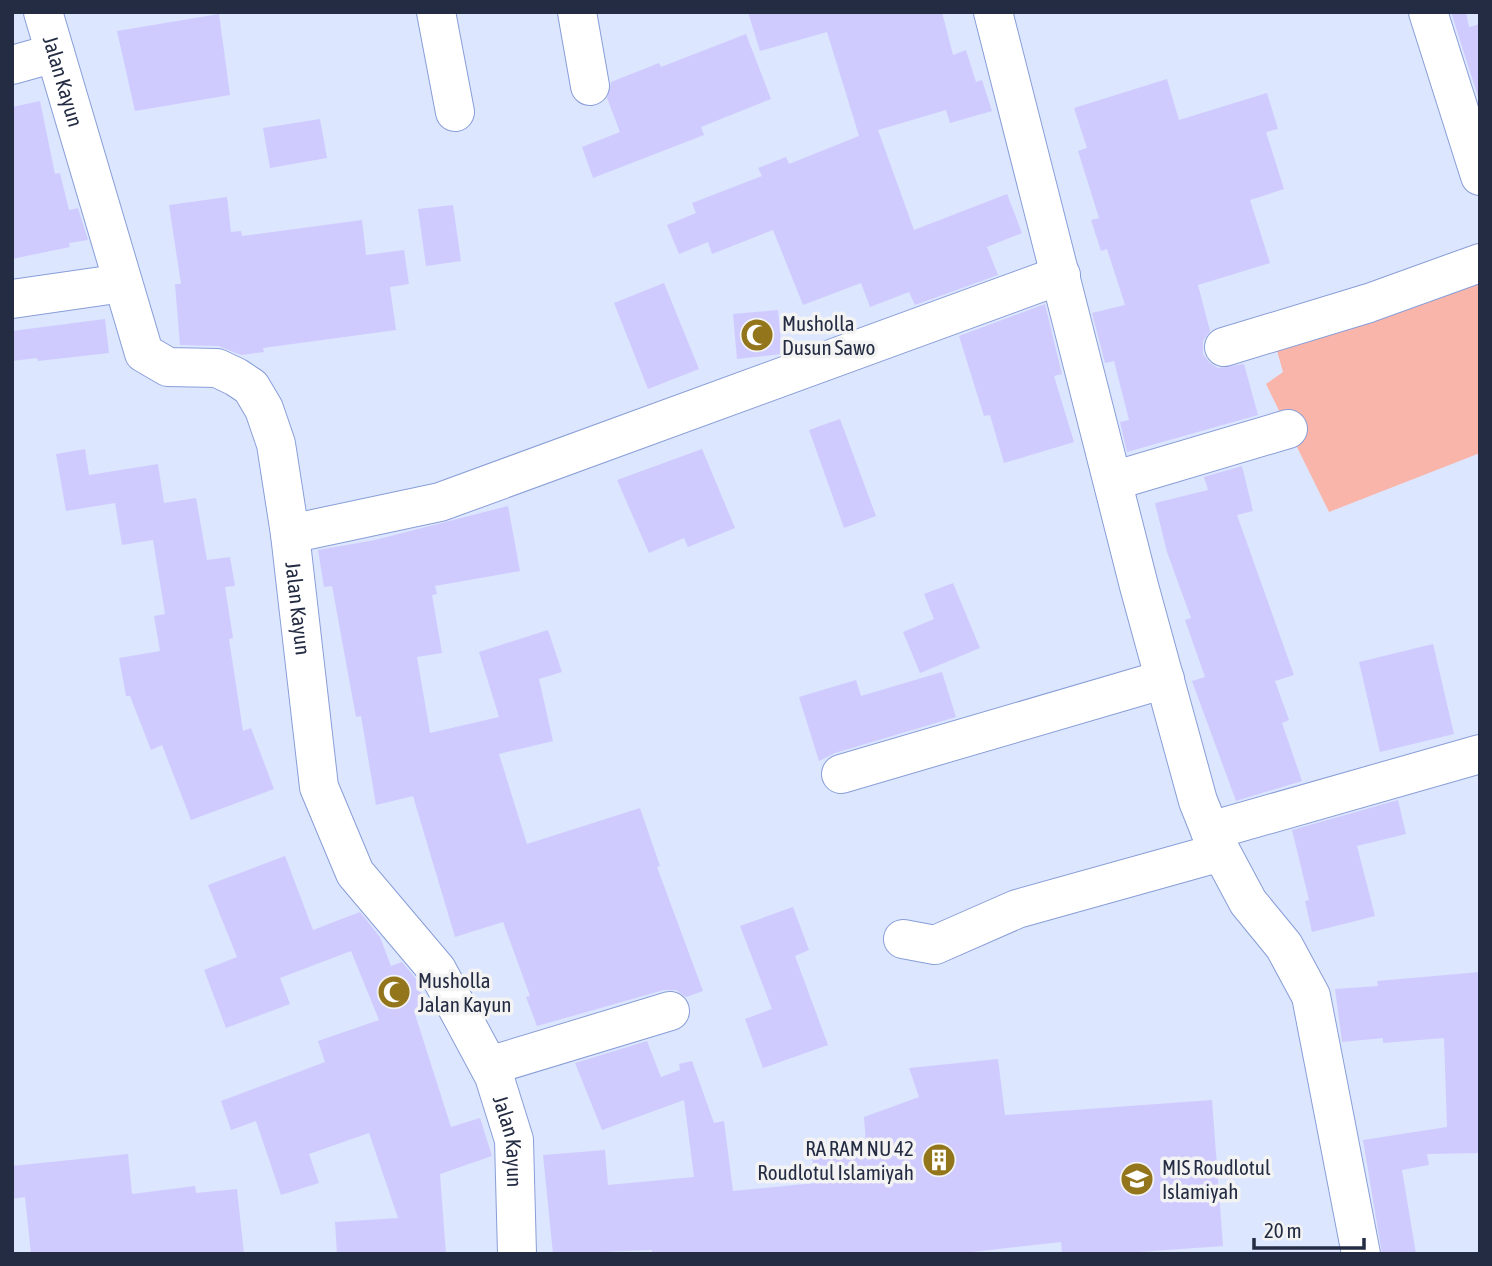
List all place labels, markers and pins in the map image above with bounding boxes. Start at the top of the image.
place label: Musholla Dusun Sawo [782,311,875,359]
mosque icon: Musholla Dusun Sawo [738,316,776,354]
place label: Musholla Jalan Kayun [418,968,512,1016]
mosque icon: Musholla Jalan Kayun [375,973,413,1011]
place label: RA RAM NU 42 Roudlotul Islamiyah [757,1136,914,1184]
building icon: RA RAM NU 42 Roudlotul Islamiyah [920,1141,958,1179]
place label: MIS Roudlotul Islamiyah [1162,1155,1271,1203]
school or university icon: MIS Roudlotul Islamiyah [1118,1160,1156,1198]

